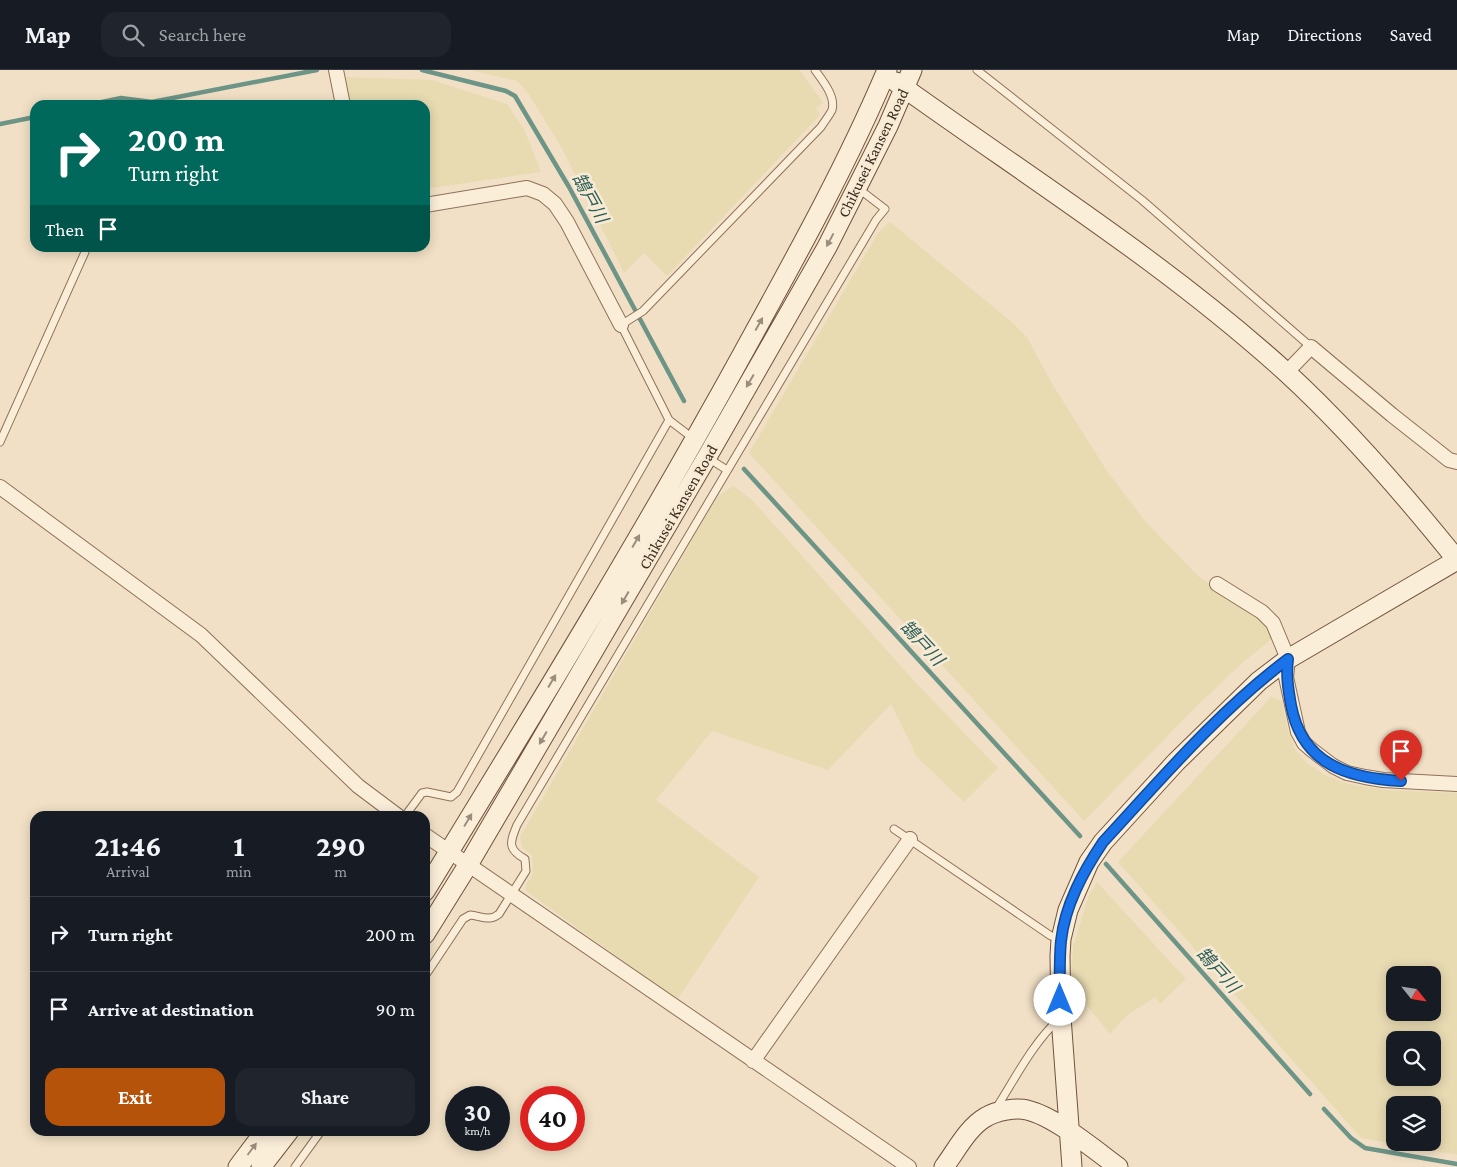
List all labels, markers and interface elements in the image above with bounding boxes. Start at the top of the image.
search box [101,12,451,57]
text: Map [25,21,71,48]
icon: search [119,21,147,49]
text: Search here [159,24,246,45]
text: Map [1227,25,1259,45]
text: Directions [1287,25,1362,45]
text: Saved [1390,25,1432,45]
street label: Chikusei Kansen Road [834,85,912,220]
icon: right [45,120,110,185]
text: 200 m [128,120,225,159]
text: Turn right [128,161,219,186]
water label: 鵠戸川 [568,170,613,228]
icon: arrive [94,215,122,243]
text: Then [45,219,84,240]
one-way arrow [826,233,834,247]
one-way arrow [755,316,763,331]
one-way arrow [746,375,755,388]
street label: Chikusei Kansen Road [635,441,721,572]
one-way arrow [632,535,641,548]
one-way arrow [620,591,629,604]
water label: 鵠戸川 [896,616,949,671]
one-way arrow [548,674,557,687]
pin [1380,730,1422,781]
one-way arrow [538,731,547,744]
icon: arrive [1387,737,1415,765]
one-way arrow [464,813,473,826]
text: 21:46 [94,829,162,862]
text: 1 [233,829,244,862]
text: 290 [316,829,366,862]
text: Arrival [106,863,150,880]
text: min [226,863,252,880]
text: m [334,863,347,880]
icon: right [45,920,73,948]
text: Turn right [88,924,173,945]
text: 200 m [366,924,415,945]
water label: 鵠戸川 [1193,943,1245,998]
north arrow [1386,966,1441,1021]
map controls [1386,966,1441,1151]
position arrow [1033,973,1085,1025]
icon: arrive [45,995,73,1023]
text: Arrive at destination [88,999,254,1020]
text: 90 m [376,999,415,1020]
button: search [1386,1031,1441,1086]
button: Exit [45,1068,225,1126]
button: Share [235,1068,415,1126]
speed limit sign: 40 [520,1086,585,1151]
button: layers [1386,1096,1441,1151]
text: 30 [464,1099,491,1126]
text: km/h [465,1124,490,1138]
one-way arrow [246,1143,257,1156]

